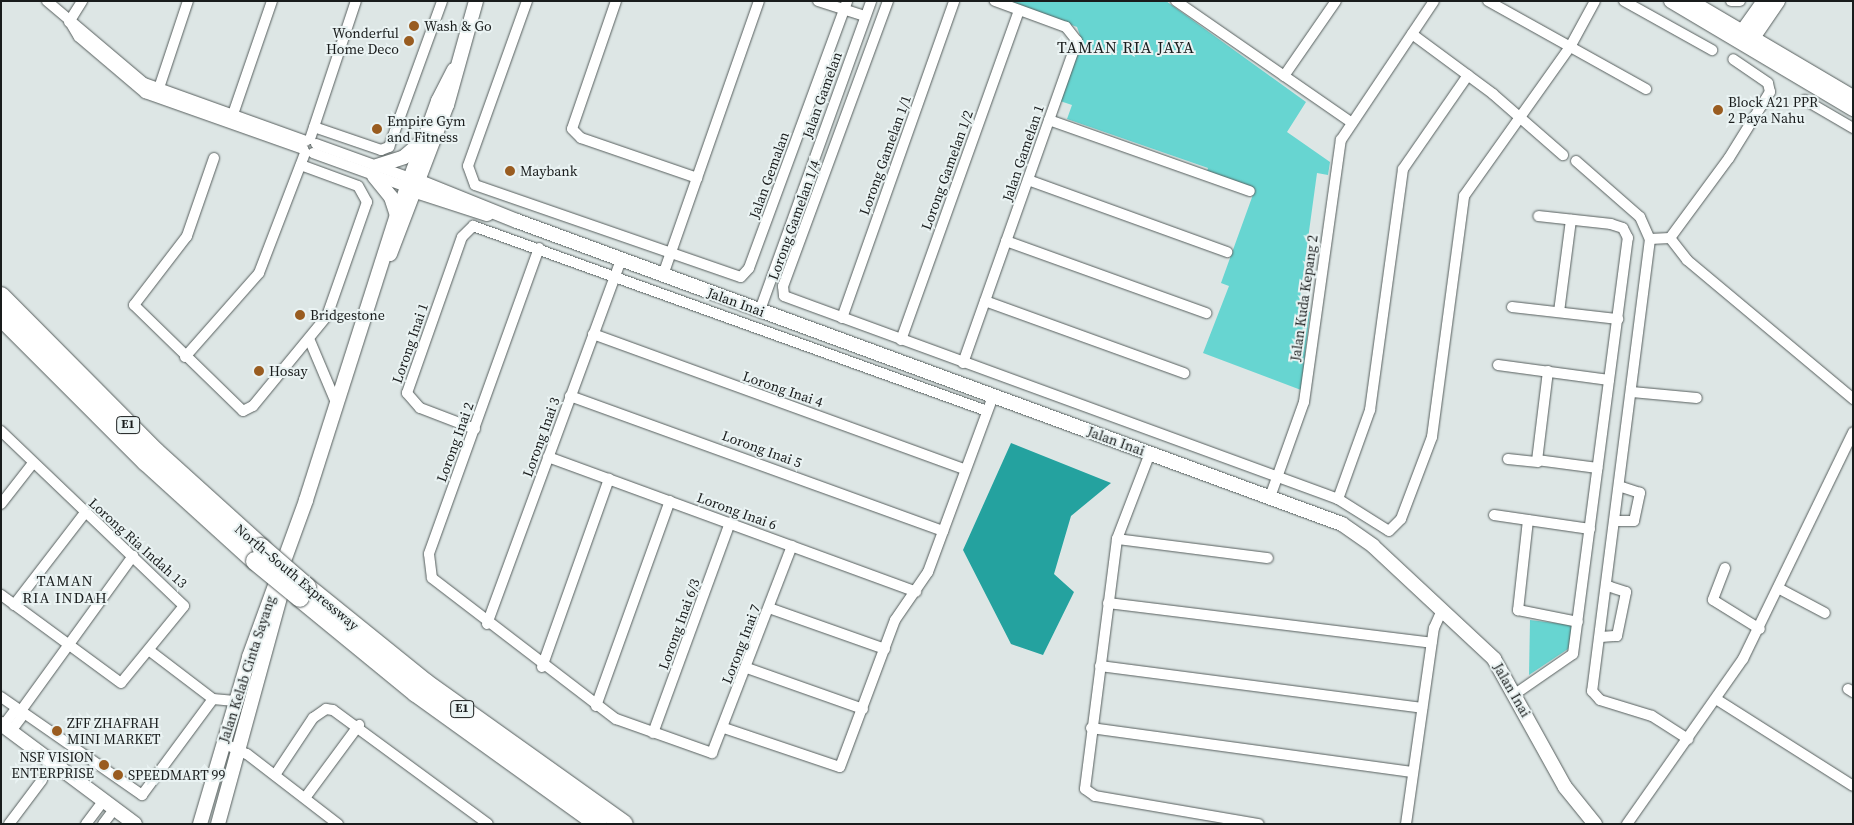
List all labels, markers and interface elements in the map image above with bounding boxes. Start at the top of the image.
place label: Wash & Go [424,18,492,34]
marker: Wash & Go [408,20,420,32]
place label: Wonderful Home Deco [326,25,399,58]
marker: Wonderful Home Deco [403,35,415,47]
district label: TAMAN RIA JAYA [1055,37,1197,57]
street label: Jalan Gamelan [799,50,845,140]
street label: Lorong Gamelan 1/1 [856,93,914,217]
place label: Block A21 PPR 2 Paya Nahu [1728,94,1818,126]
street label: Jalan Gamelan 1 [999,103,1047,203]
marker: Block A21 PPR 2 Paya Nahu [1712,104,1724,116]
street label: Lorong Gamelan 1/2 [918,108,976,232]
place label: Empire Gym and Fitness [387,113,466,146]
marker: Empire Gym and Fitness [371,123,383,135]
street label: Jalan Gemalan [746,129,792,221]
street label: Lorong Gamelan 1/4 [765,158,823,282]
place label: Maybank [520,163,577,179]
marker: Maybank [504,165,516,177]
street label: Jalan Kuda Kepang 2 [1287,234,1321,362]
street label: Jalan Inai [705,284,767,320]
street label: Lorong Inai 1 [388,301,432,385]
place label: Bridgestone [310,307,385,323]
marker: Bridgestone [294,309,306,321]
place label: Hosay [269,363,308,379]
marker: Hosay [253,365,265,377]
street label: Lorong Inai 4 [741,367,825,411]
street label: Lorong Inai 3 [519,395,563,479]
street label: Lorong Inai 2 [433,400,477,484]
road number: E1 [116,416,140,434]
street label: Jalan Inai [1085,423,1147,459]
street label: Lorong Inai 5 [720,427,804,471]
street label: Lorong Inai 6 [695,489,779,533]
street label: Lorong Ria Indah 13 [85,494,191,592]
street label: North–South Expressway [232,520,362,634]
district label: TAMAN RIA INDAH [21,571,109,606]
street label: Lorong Inai 6/3 [655,576,703,672]
street label: Jalan Kelab Cinta Sayang [215,593,279,745]
street label: Lorong Inai 7 [718,602,764,686]
street label: Jalan Inai [1490,660,1534,720]
road number: E1 [450,700,474,719]
place label: ZFF ZHAFRAH MINI MARKET [67,715,161,748]
marker: ZFF ZHAFRAH MINI MARKET [51,725,63,737]
place label: NSF VISION ENTERPRISE [11,749,94,782]
marker: NSF VISION ENTERPRISE [98,759,110,771]
place label: SPEEDMART 99 [128,767,226,783]
marker: SPEEDMART 99 [112,769,124,781]

